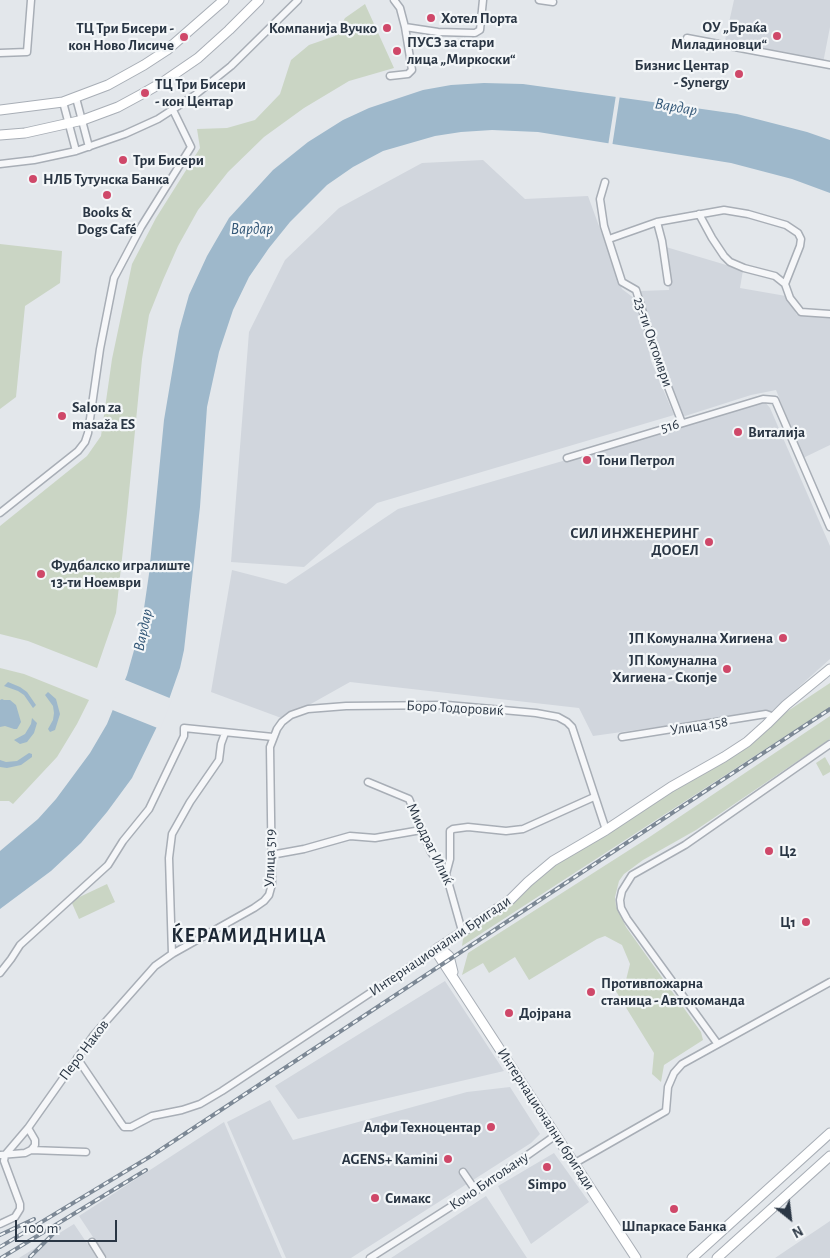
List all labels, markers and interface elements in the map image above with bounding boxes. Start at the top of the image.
place label: Хотел Порта [441,9,518,27]
marker: Хотел Порта [425,12,437,24]
place label: ОУ „Браќа Миладиновци“ [671,18,767,53]
place label: ТЦ Три Бисери - кон Ново Лисиче [68,19,174,54]
place label: Компанија Вучко [269,19,377,37]
marker: Компанија Вучко [381,22,393,34]
marker: ОУ „Браќа Миладиновци“ [771,30,783,42]
marker: ТЦ Три Бисери - кон Ново Лисиче [178,31,190,43]
place label: ПУСЗ за стари лица „Миркоски“ [407,33,516,68]
marker: ПУСЗ за стари лица „Миркоски“ [391,45,403,57]
place label: Бизнис Центар - Synergy [635,56,729,91]
marker: Бизнис Центар - Synergy [733,68,745,80]
place label: ТЦ Три Бисери - кон Центар [155,75,246,110]
marker: ТЦ Три Бисери - кон Центар [139,87,151,99]
water label: Вардар [653,94,699,120]
place label: Три Бисери [133,151,204,169]
marker: Три Бисери [117,154,129,166]
place label: НЛБ Тутунска Банка [43,170,169,188]
marker: НЛБ Тутунска Банка [27,173,39,185]
marker: Books & Dogs Café [101,189,113,201]
place label: Books & Dogs Café [77,203,137,238]
water label: Вардар [231,219,273,239]
street label: 23-ти Октомври [629,295,677,389]
place label: Salon za masaža ES [72,398,135,433]
marker: Salon za masaža ES [56,410,68,422]
street label: 516 [659,415,681,437]
place label: Виталија [748,423,805,441]
marker: Виталија [732,426,744,438]
place label: Тони Петрол [597,451,675,469]
marker: Тони Петрол [581,454,593,466]
place label: СИЛ ИНЖЕНЕРИНГ ДООЕЛ [570,524,699,559]
marker: СИЛ ИНЖЕНЕРИНГ ДООЕЛ [703,536,715,548]
place label: Фудбалско игралиште 13-ти Ноември [51,556,190,591]
marker: Фудбалско игралиште 13-ти Ноември [35,568,47,580]
water label: Вардар [129,607,157,653]
place label: ЈП Комунална Хигиена [629,629,773,647]
marker: ЈП Комунална Хигиена [777,632,789,644]
place label: ЈП Комунална Хигиена - Скопје [612,651,717,686]
marker: ЈП Комунална Хигиена - Скопје [721,663,733,675]
street label: Боро Тодоровиќ [406,696,504,720]
street label: Улица 158 [669,713,729,739]
street label: Миодраг Илиќ [402,800,458,888]
street label: Улица 519 [260,829,280,887]
place label: Ц2 [779,842,797,860]
marker: Ц2 [763,845,775,857]
street label: Интернационални Бригади [366,892,514,1000]
place label: Ц1 [780,913,796,931]
marker: Ц1 [800,916,812,928]
district label: ЌЕРАМИДНИЦА [170,924,328,948]
place label: Противпожарна станица - Автокоманда [601,974,745,1009]
marker: Противпожарна станица - Автокоманда [585,986,597,998]
place label: Дојрана [519,1004,571,1022]
marker: Дојрана [503,1007,515,1019]
street label: Перо Наков [55,1016,113,1084]
street label: Интернационални бригади [493,1045,599,1193]
place label: Алфи Техноцентар [364,1118,481,1136]
marker: Алфи Техноцентар [485,1121,497,1133]
street label: Кочо Битољану [446,1148,532,1214]
place label: AGENS+ Kamini [342,1150,438,1168]
marker: AGENS+ Kamini [442,1153,454,1165]
marker: Simpo [541,1161,553,1173]
place label: Simpo [528,1175,566,1193]
place label: Симакс [385,1189,431,1207]
marker: Симакс [369,1192,381,1204]
north arrow [765,1193,815,1243]
marker: Шпаркасе Банка [668,1203,680,1215]
scale bar [18,1210,120,1242]
place label: Шпаркасе Банка [621,1217,727,1235]
text: 100 m [23,1221,58,1236]
text: N [790,1223,805,1240]

